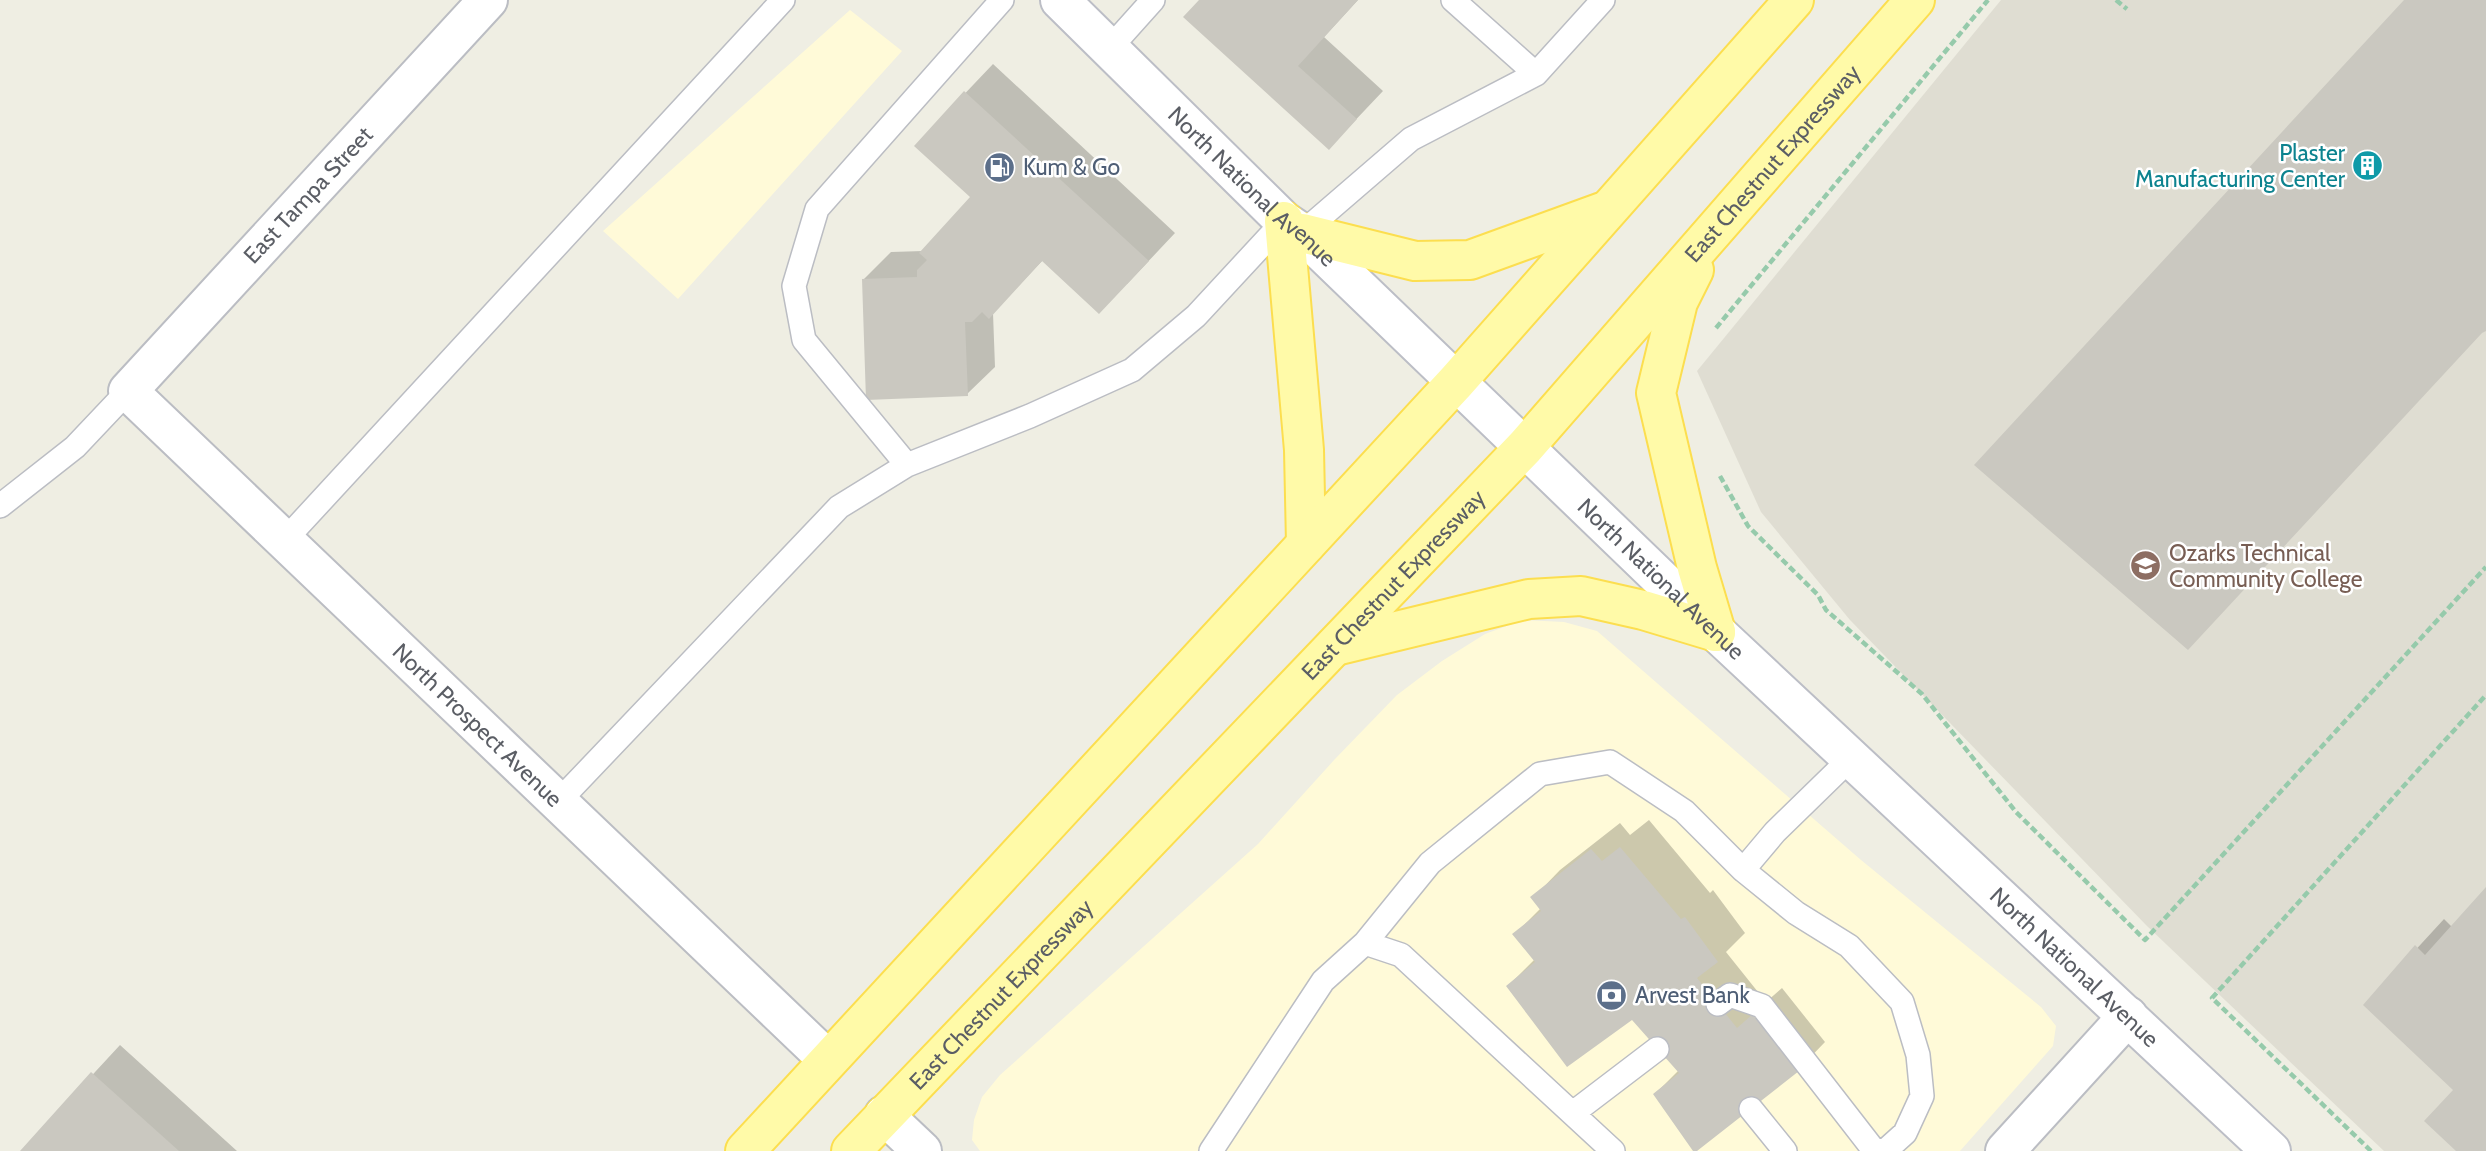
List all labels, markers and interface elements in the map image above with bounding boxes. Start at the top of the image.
street label: East Chestnut Expressway [1679,59,1866,268]
street label: North National Avenue [1162,101,1342,272]
street label: East Tampa Street [238,121,379,269]
place label: Plaster Manufacturing Center [2135,139,2346,193]
building icon: Plaster Manufacturing Center [2351,149,2385,183]
fuel station icon: Kum & Go [983,150,1017,184]
place label: Kum & Go [1023,153,1120,181]
street label: East Chestnut Expressway [1296,483,1491,686]
street label: North National Avenue [1572,492,1751,666]
place label: Ozarks Technical Community College [2169,539,2363,593]
school or university icon: Ozarks Technical Community College [2129,549,2163,583]
street label: North Prospect Avenue [387,637,568,813]
street label: North National Avenue [1984,882,2165,1053]
street label: East Chestnut Expressway [903,893,1099,1095]
bank icon: Arvest Bank [1595,978,1629,1012]
place label: Arvest Bank [1635,981,1750,1009]

